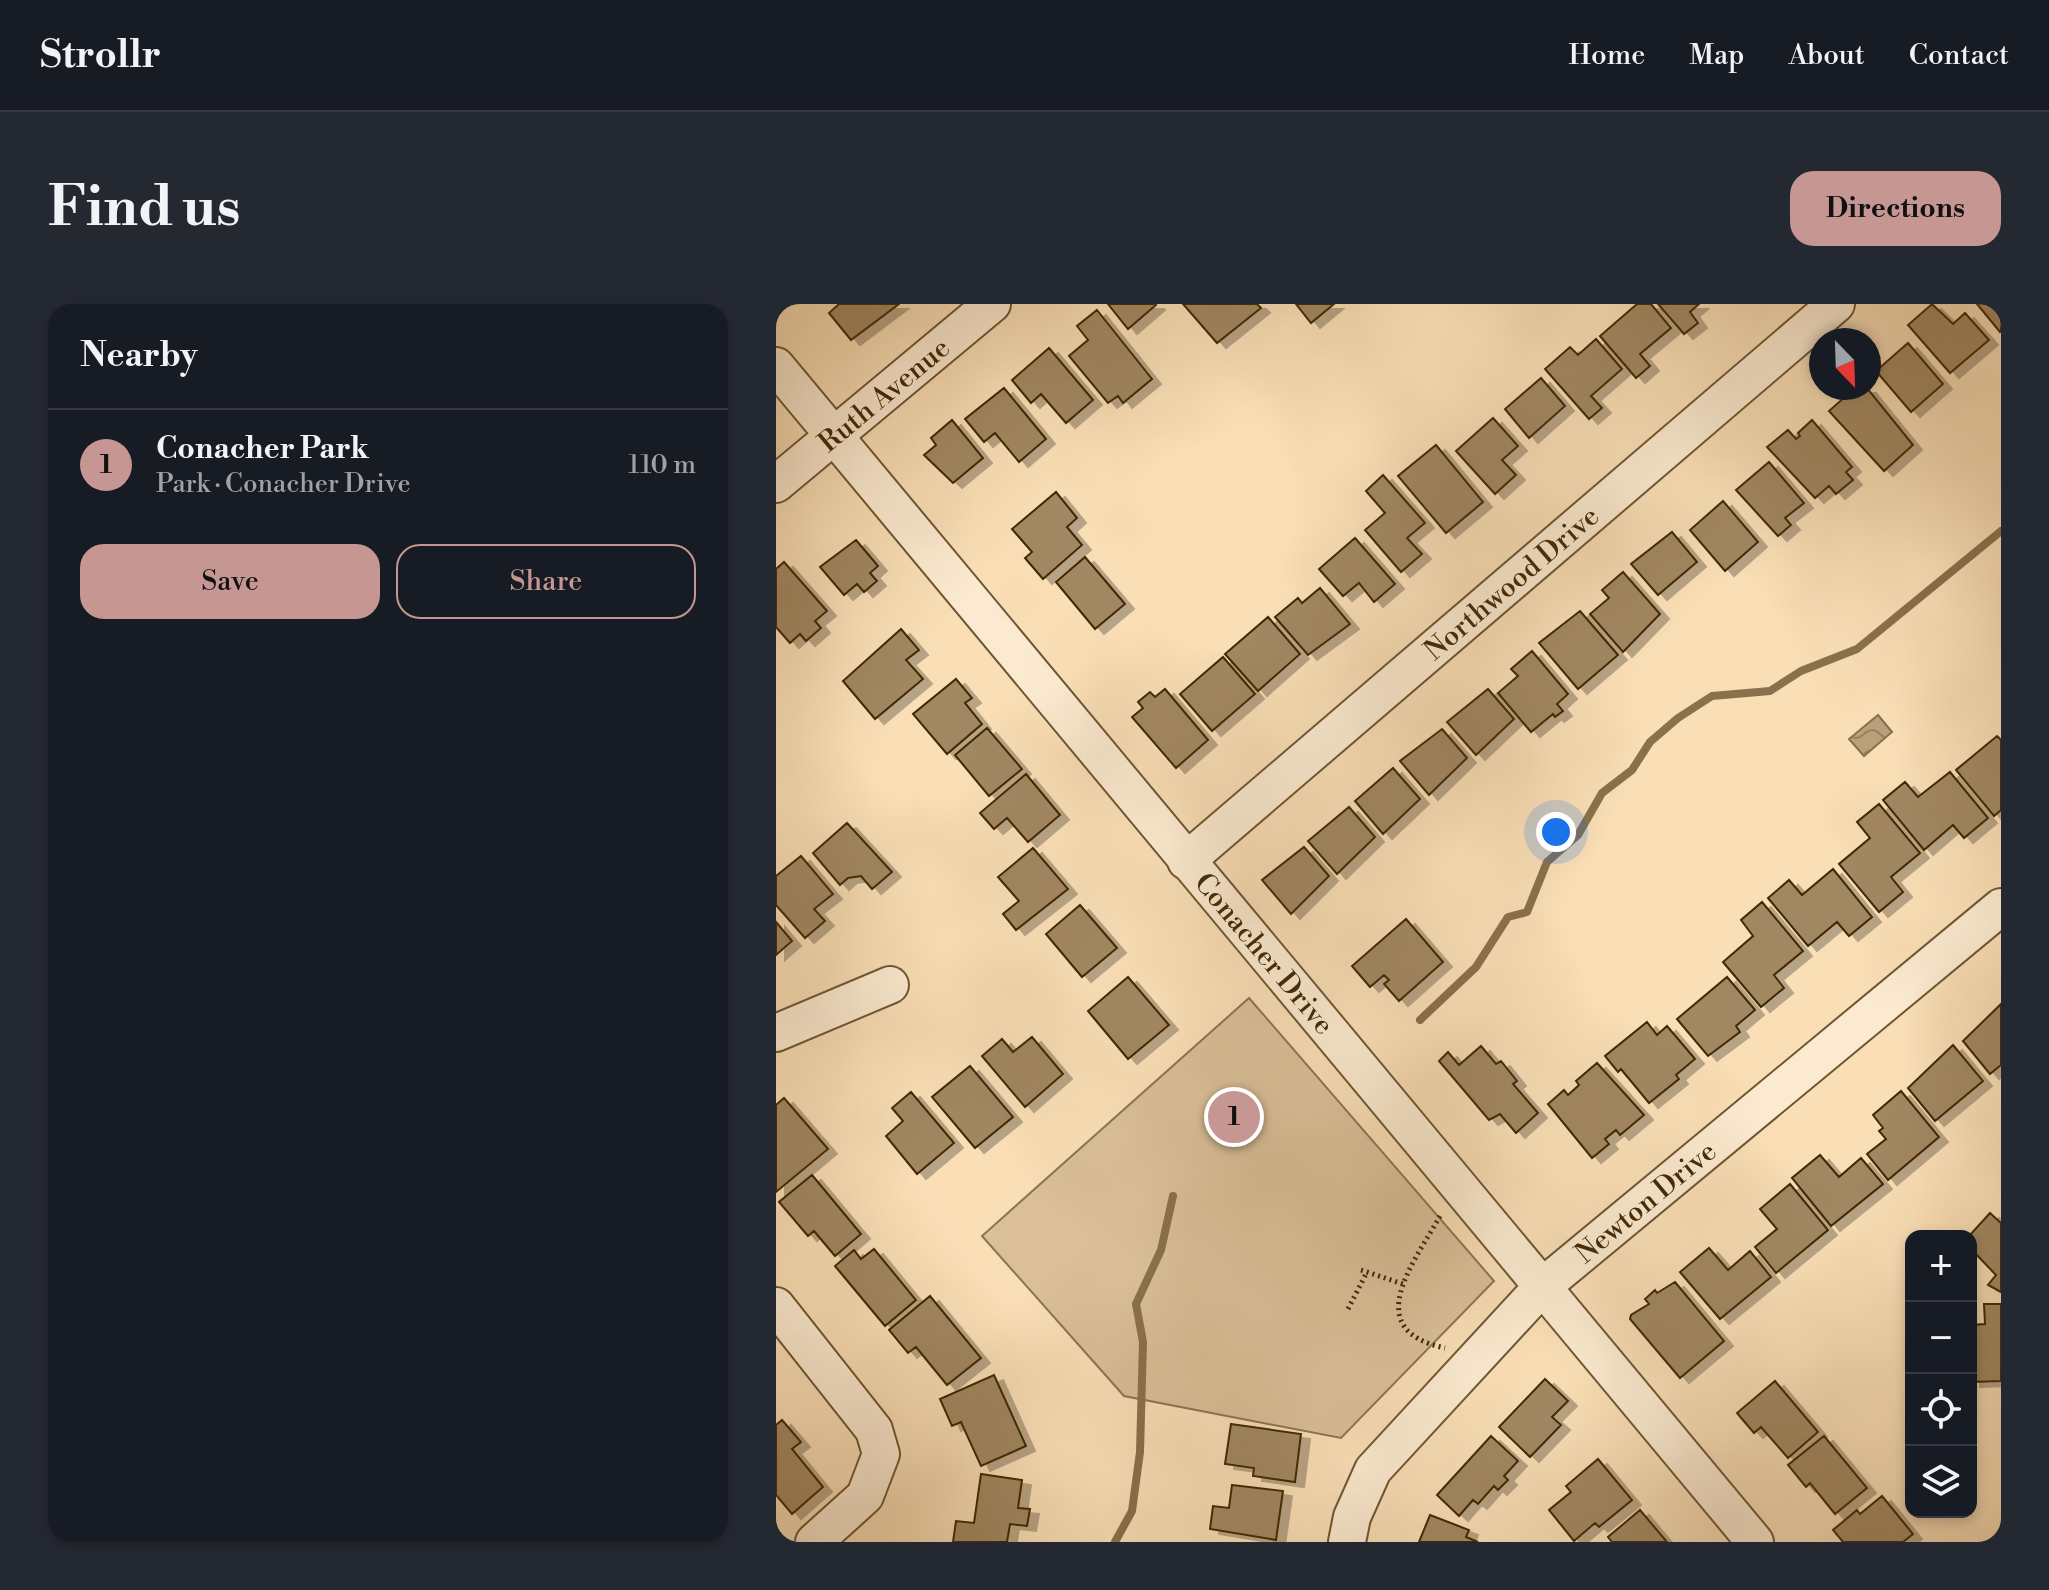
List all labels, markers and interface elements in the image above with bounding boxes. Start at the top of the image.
text: Strollr [40,32,161,79]
text: Home [1569,38,1645,73]
text: Map [1689,38,1744,73]
text: About [1788,38,1865,73]
text: Contact [1909,38,2009,73]
button: Directions [1790,171,2001,246]
text: Find us [48,173,241,243]
north arrow [1809,328,1881,400]
street label: Ruth Avenue [812,331,957,460]
text: Nearby [80,335,198,377]
text: Conacher Park [156,430,369,468]
text: 1 [100,449,112,481]
text: 110 m [628,449,696,481]
text: Park · Conacher Drive [156,468,411,500]
street label: Northwood Drive [1417,499,1607,668]
button: Save [80,544,380,619]
button: Share [396,544,696,619]
your location [1536,812,1576,852]
street label: Conacher Drive [1186,866,1341,1042]
pin: 1 [1208,1087,1260,1147]
street label: Newton Drive [1568,1134,1724,1271]
map controls [1905,1230,1977,1518]
button: + [1905,1230,1977,1302]
button: − [1905,1302,1977,1374]
button: locate [1905,1374,1977,1446]
button: layers [1905,1446,1977,1518]

